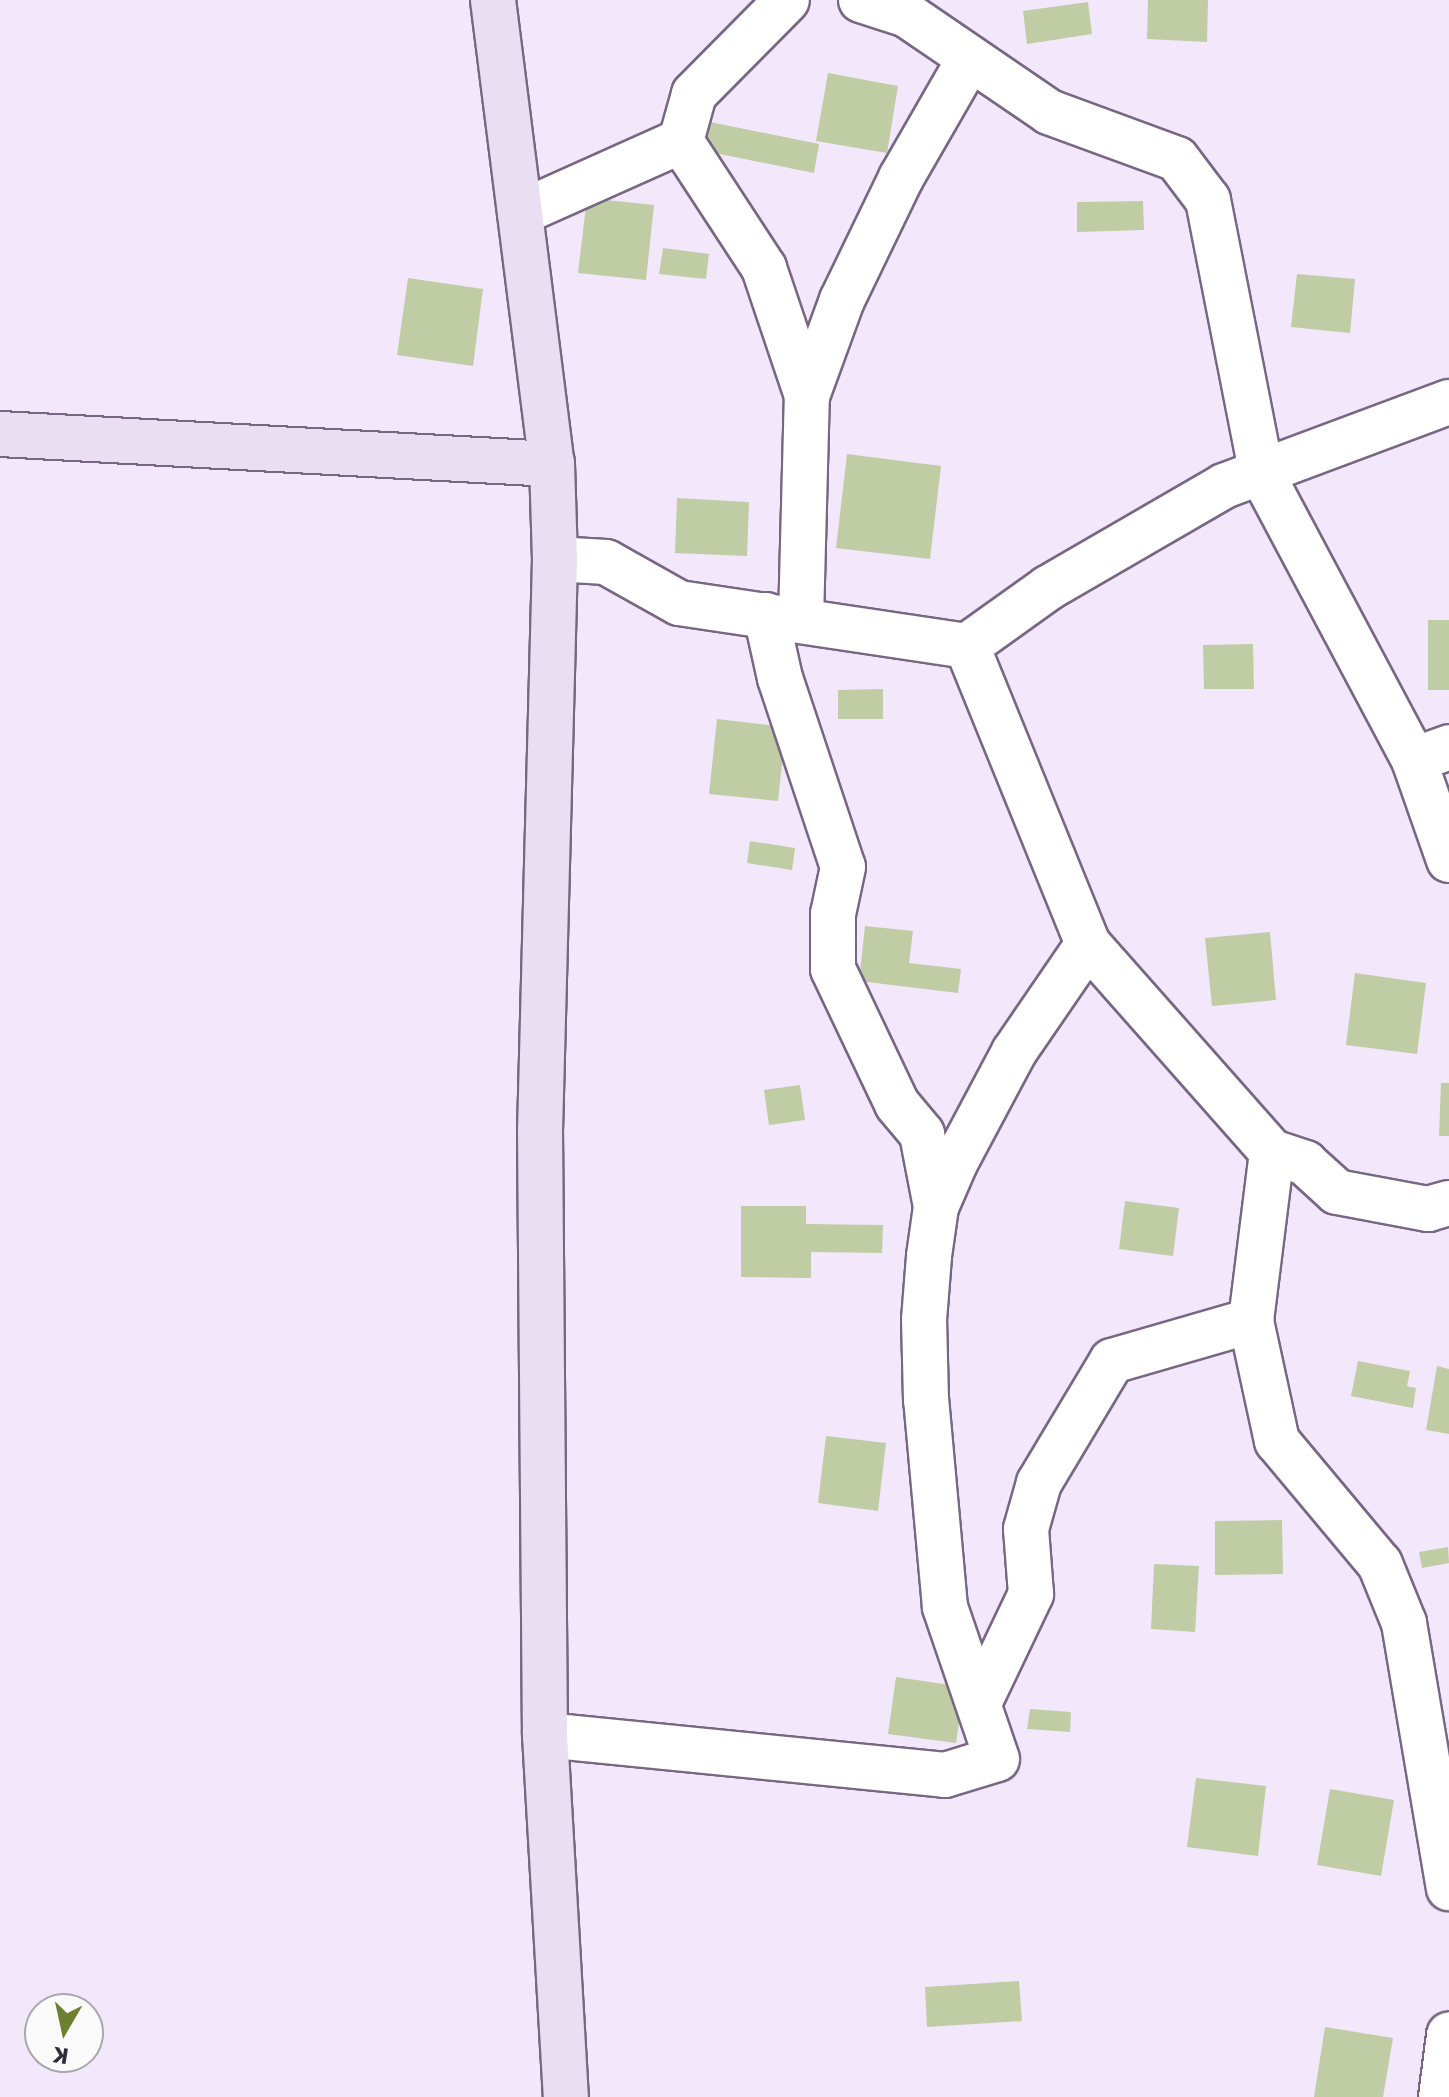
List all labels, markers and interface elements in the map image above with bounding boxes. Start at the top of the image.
north arrow [24,1993,104,2073]
text: K [50,2039,70,2072]

